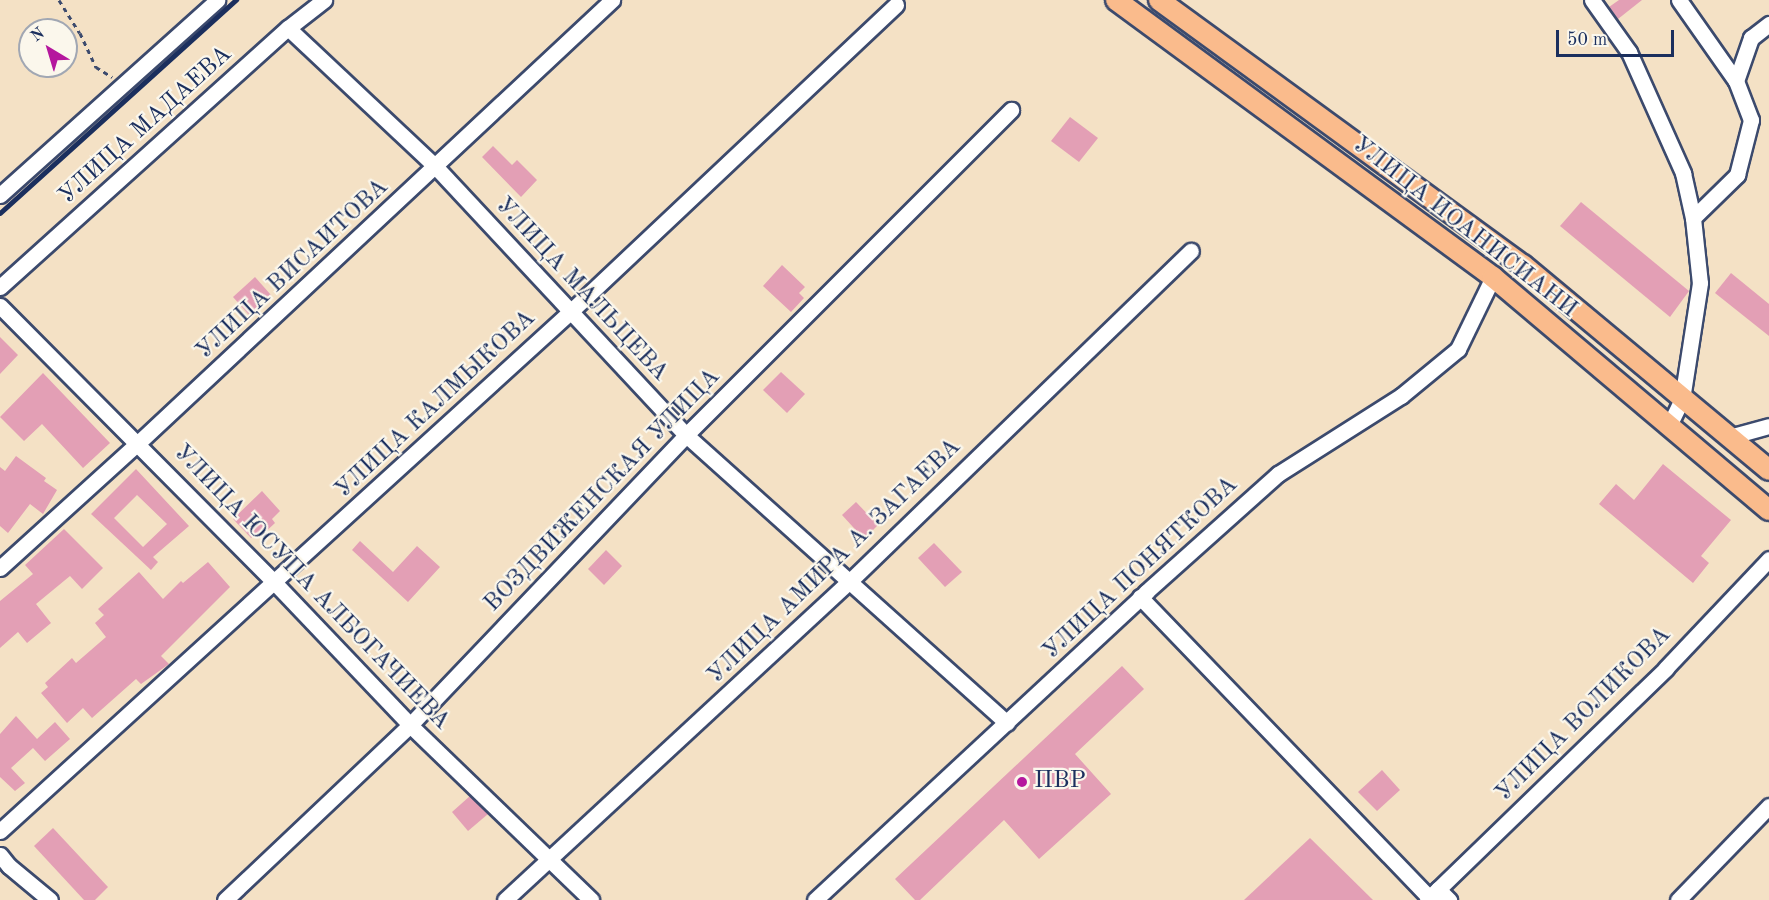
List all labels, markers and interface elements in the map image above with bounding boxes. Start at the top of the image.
north arrow [18,18,78,78]
scale bar [1559,18,1678,56]
text: N [28,25,48,45]
text: 50 m [1567,31,1607,49]
street label: УЛИЦА МАДАЕВА [54,41,238,211]
street label: УЛИЦА ИОАНИСИАНИ [1346,131,1582,325]
street label: УЛИЦА ВИСАИТОВА [191,173,395,367]
street label: УЛИЦА МАЛЬЦЕВА [488,192,674,388]
street label: УЛИЦА КАЛМЫКОВА [330,305,542,505]
street label: ВОЗДВИЖЕНСКАЯ УЛИЦА [479,363,727,619]
street label: УЛИЦА АМИРА А. ЗАГАЕВА [702,433,968,691]
street label: УЛИЦА ЮСУПА АЛБОГАЧИЕВА [167,439,455,737]
street label: УЛИЦА ПОНЯТКОВА [1038,471,1244,667]
street label: УЛИЦА ВОЛИКОВА [1490,621,1678,809]
place label: ПВР [1034,768,1086,796]
marker: ПВР [1015,775,1029,789]

